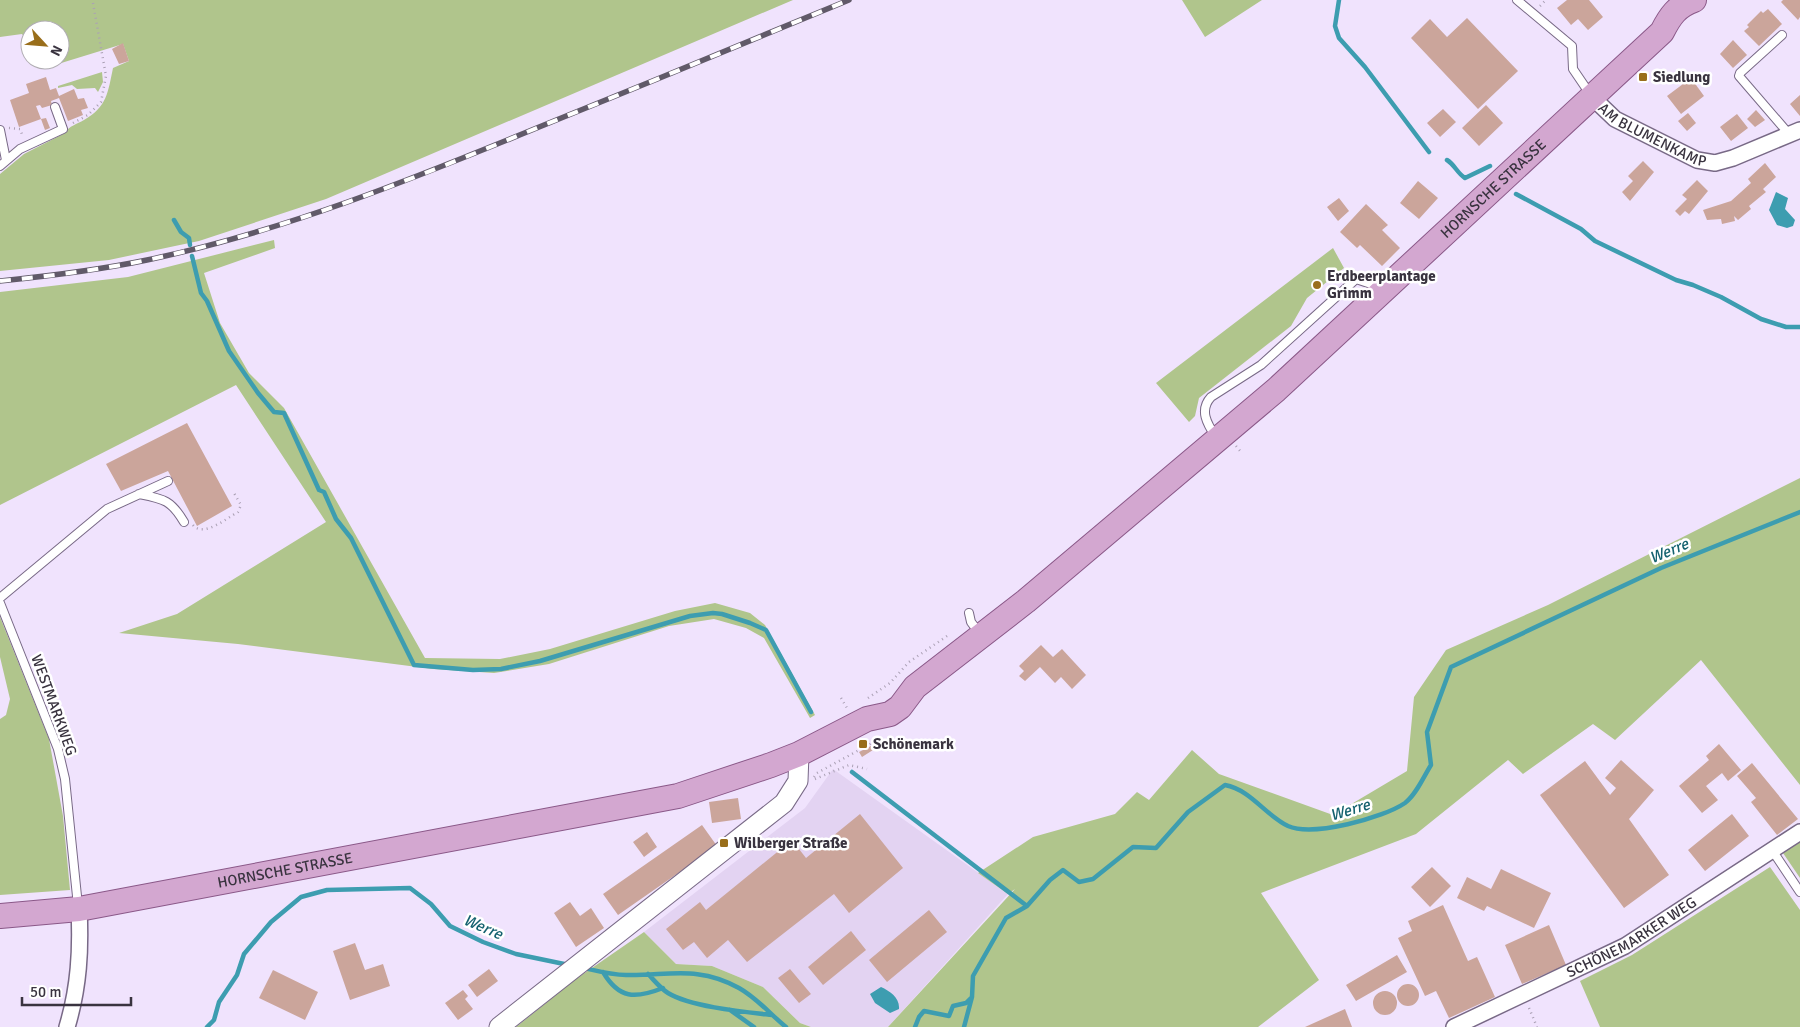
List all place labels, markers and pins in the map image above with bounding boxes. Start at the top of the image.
place label: Siedlung [1653,68,1710,86]
marker: Siedlung [1637,71,1649,83]
place label: Erdbeerplantage Grimm [1327,267,1436,302]
marker: Erdbeerplantage Grimm [1311,279,1323,291]
place label: Schönemark [873,735,954,753]
marker: Schönemark [857,738,869,750]
place label: Wilberger Straße [734,834,848,852]
marker: Wilberger Straße [718,837,730,849]

